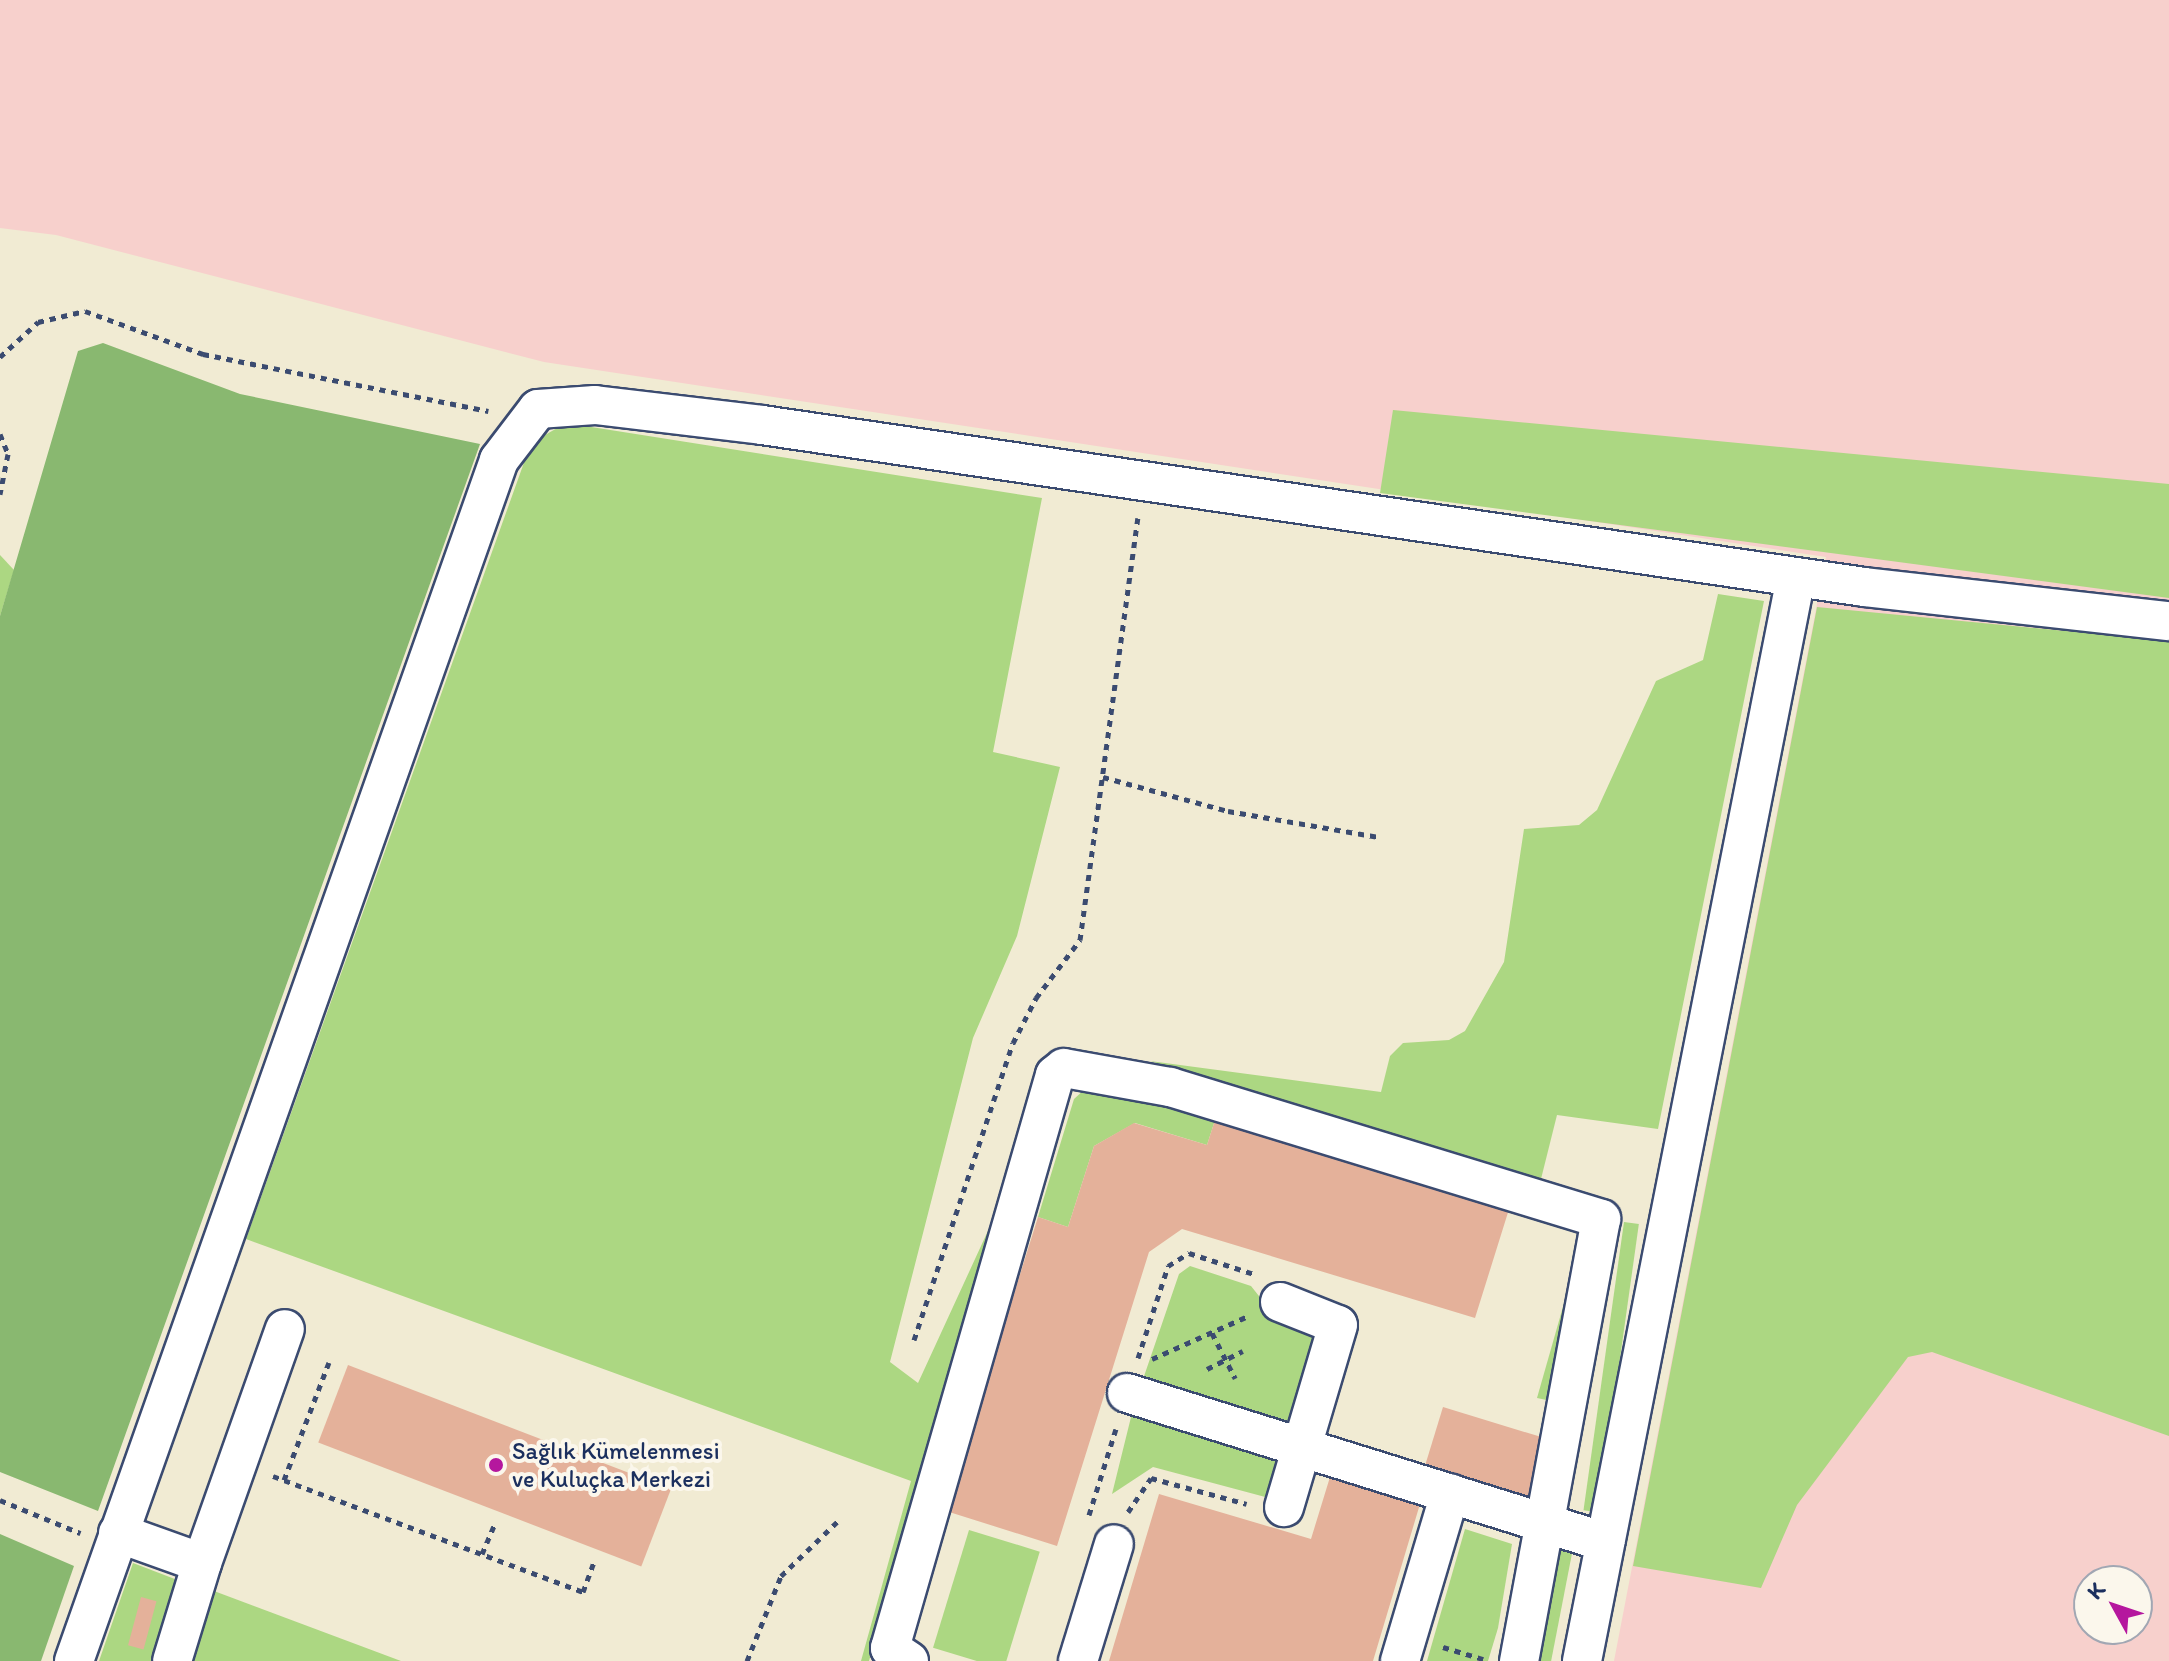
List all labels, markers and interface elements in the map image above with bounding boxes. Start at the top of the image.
place label: Sağlık Kümelenmesi ve Kuluçka Merkezi [512,1437,721,1493]
marker: Sağlık Kümelenmesi ve Kuluçka Merkezi [487,1456,505,1474]
north arrow [2073,1565,2153,1645]
text: K [2081,1576,2111,1605]

